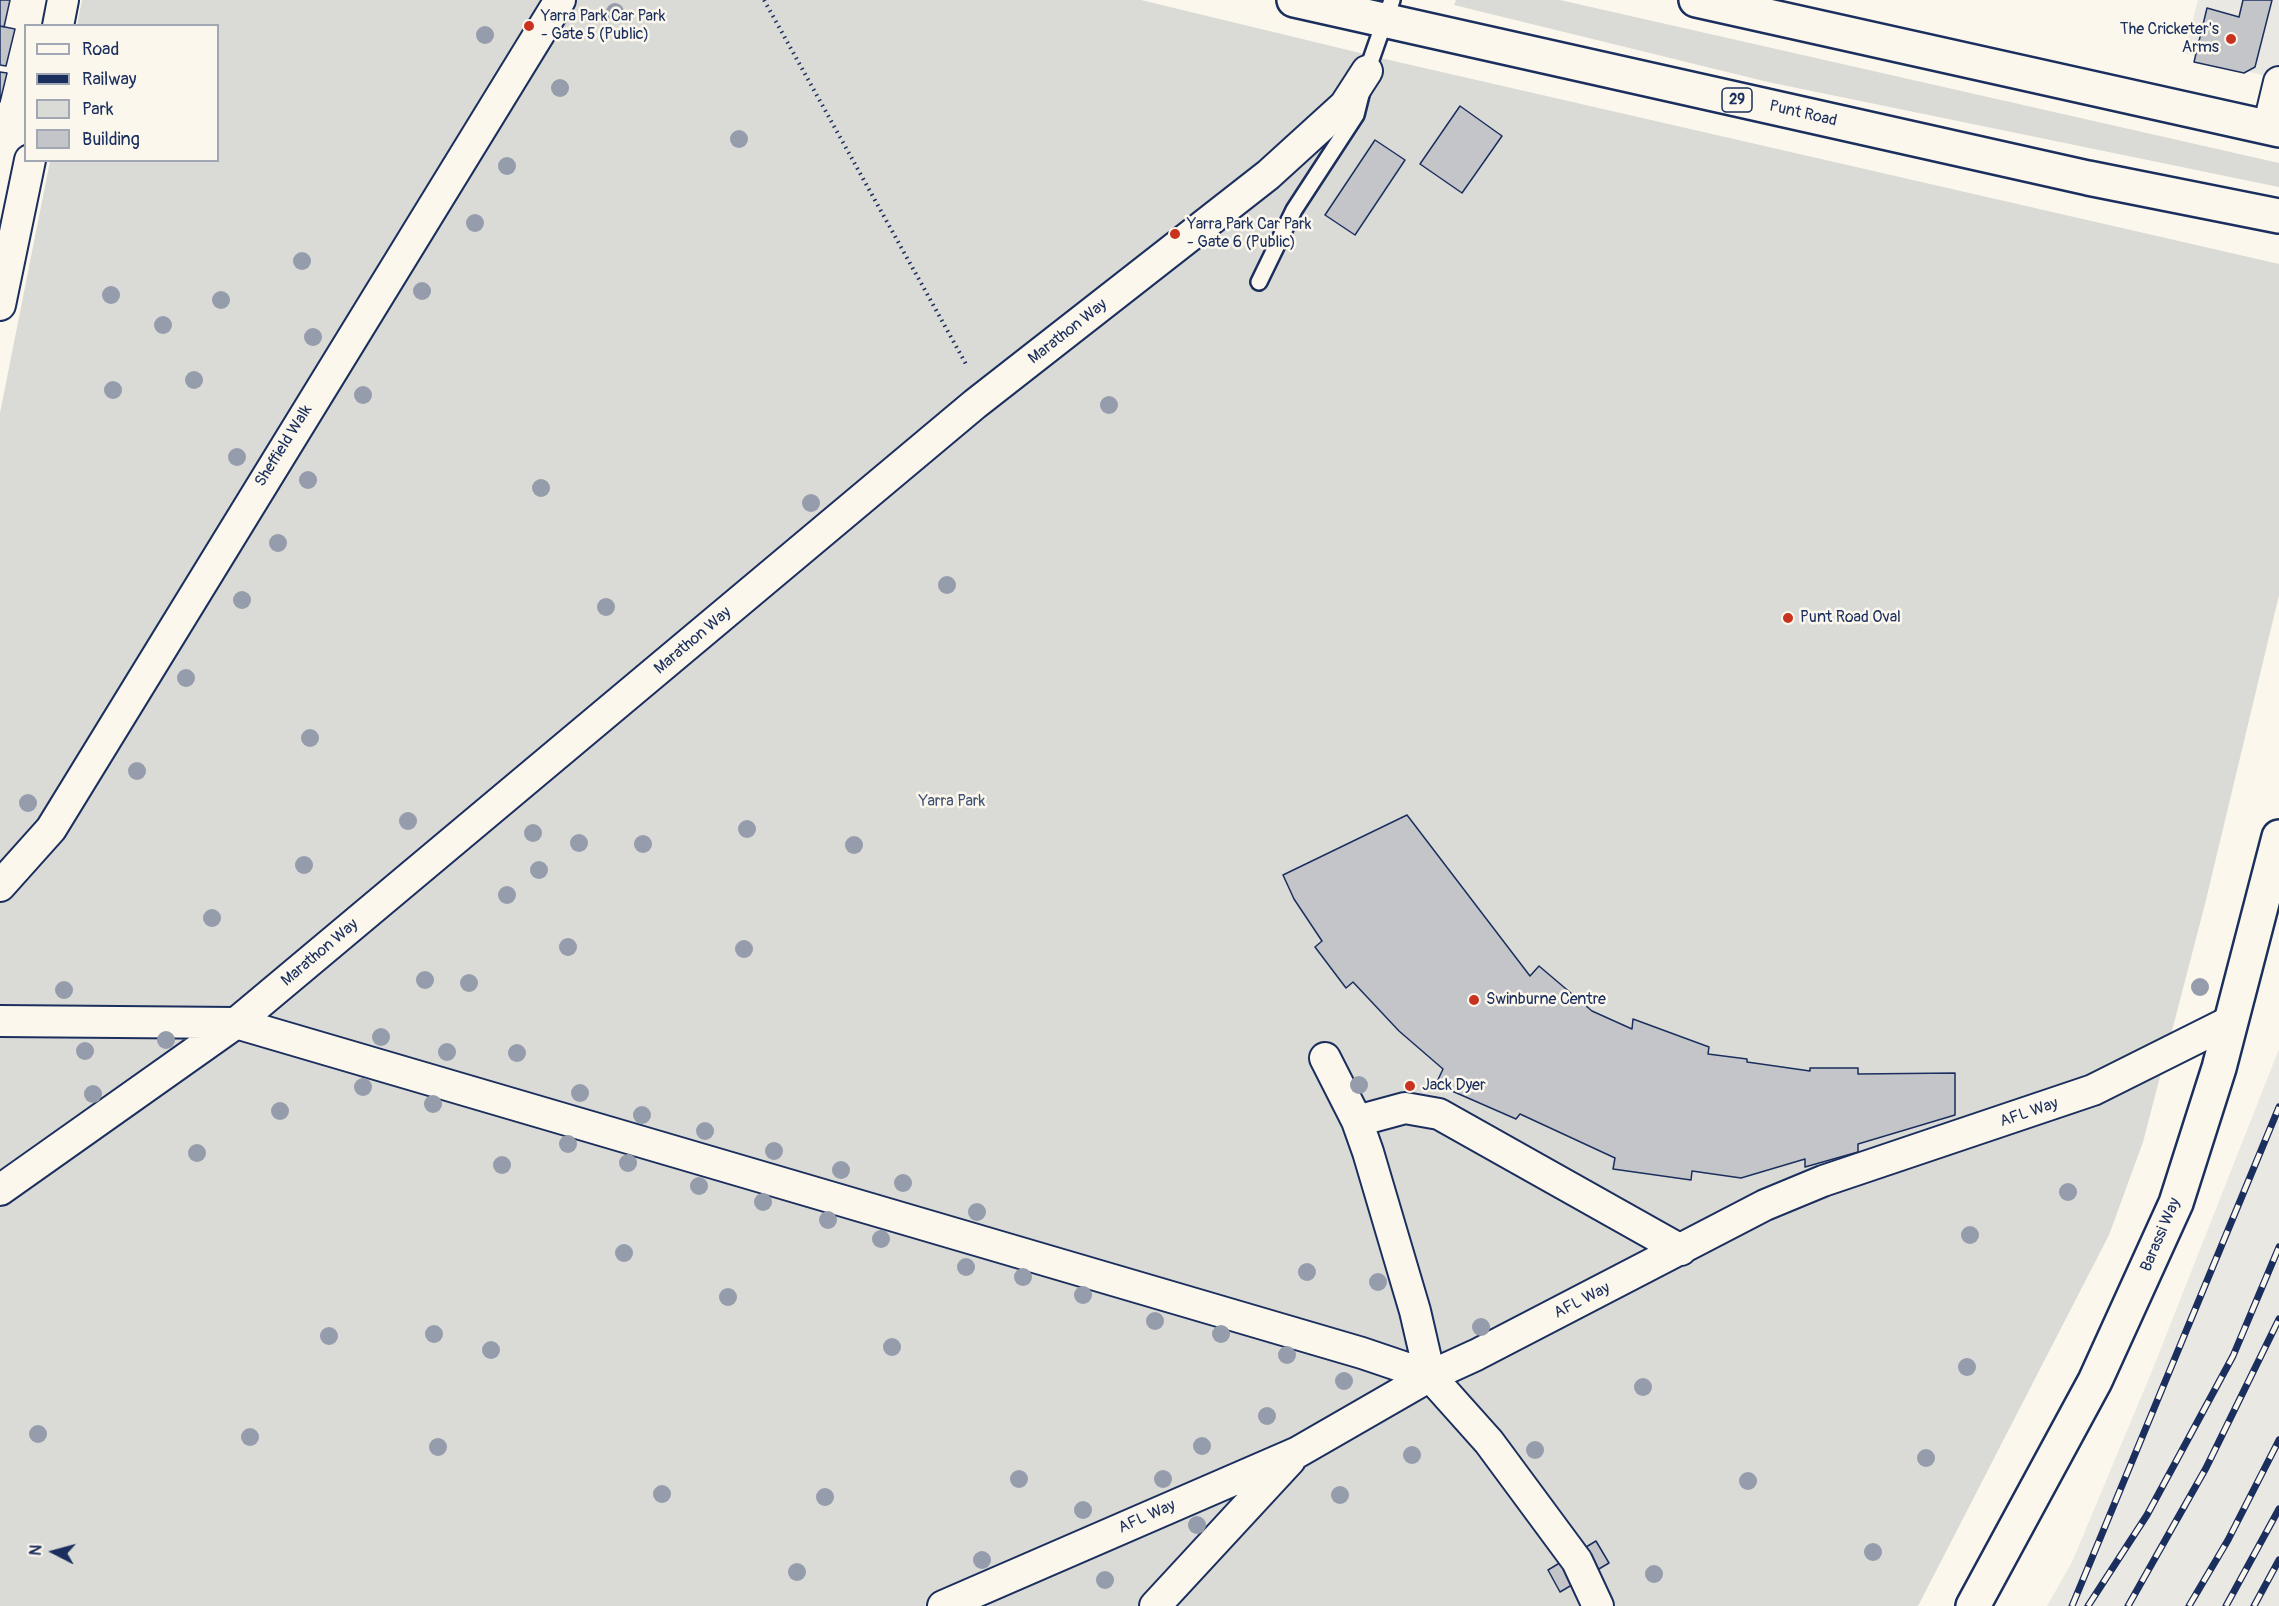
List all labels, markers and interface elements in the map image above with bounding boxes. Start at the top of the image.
place label: Yarra Park Car Park - Gate 5 (Public) [541,7,665,45]
marker: Yarra Park Car Park - Gate 5 (Public) [522,19,536,33]
place label: The Cricketer's Arms [2120,20,2219,58]
legend [24,24,219,162]
marker: The Cricketer's Arms [2224,32,2238,46]
text: Road [82,38,119,61]
text: Railway [82,68,137,91]
road number: 29 [1722,88,1752,112]
street label: Punt Road [1767,97,1839,131]
text: Park [82,98,114,121]
text: Building [82,128,140,151]
place label: Yarra Park Car Park - Gate 6 (Public) [1187,215,1311,253]
marker: Yarra Park Car Park - Gate 6 (Public) [1168,227,1182,241]
street label: Marathon Way [1025,295,1111,369]
street label: Sheffield Walk [251,402,317,490]
street label: Marathon Way [651,603,735,679]
place label: Punt Road Oval [1800,608,1901,628]
marker: Punt Road Oval [1781,611,1795,625]
park label: Yarra Park [919,792,985,812]
street label: Marathon Way [278,915,362,991]
place label: Swinburne Centre [1486,990,1606,1010]
marker: Swinburne Centre [1467,993,1481,1007]
place label: Jack Dyer [1422,1076,1486,1096]
marker: Jack Dyer [1403,1079,1417,1093]
street label: AFL Way [1997,1094,2061,1132]
street label: Barassi Way [2137,1195,2185,1275]
street label: AFL Way [1551,1279,1613,1323]
street label: AFL Way [1115,1496,1179,1538]
north arrow [24,1522,84,1582]
text: N [26,1544,47,1557]

